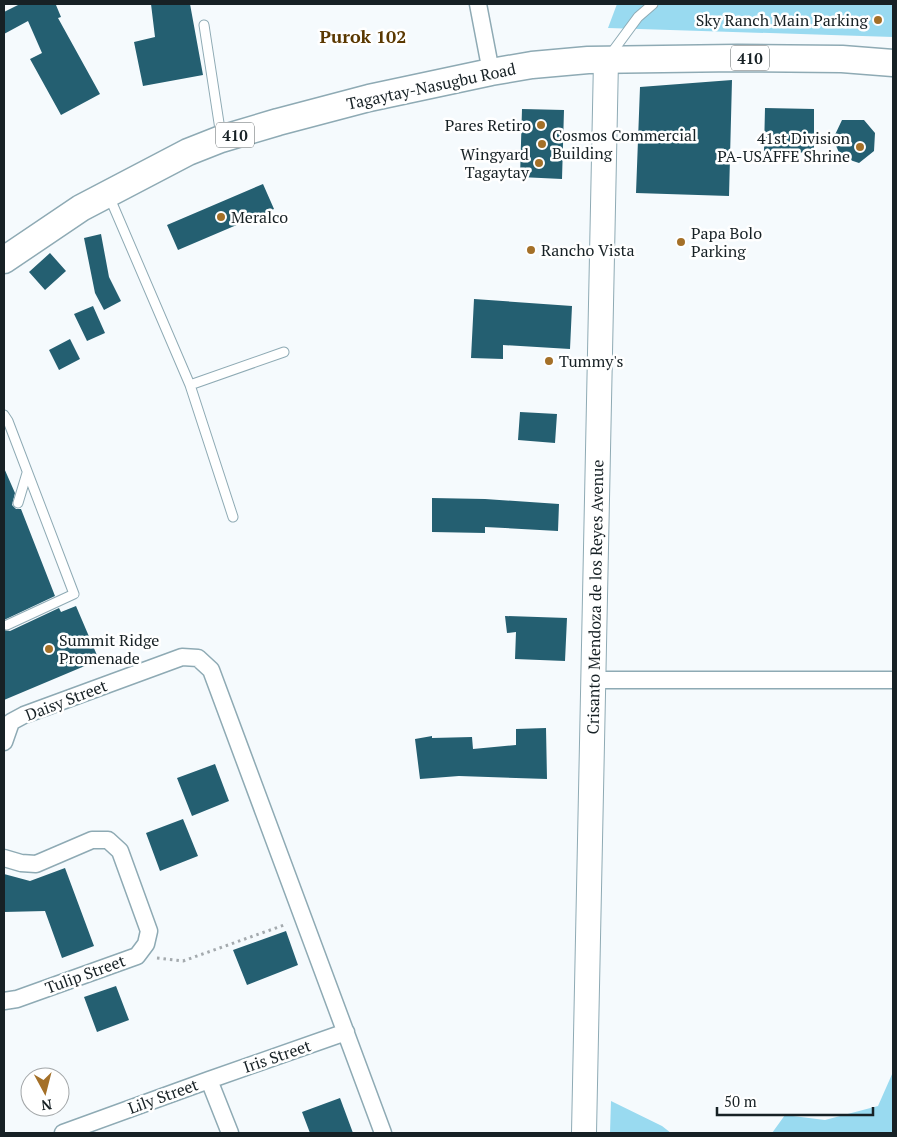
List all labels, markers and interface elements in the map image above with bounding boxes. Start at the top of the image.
place label: Sky Ranch Main Parking [696,9,869,31]
marker: Sky Ranch Main Parking [872,14,884,26]
district label: Purok 102 [320,24,406,48]
road number: 410 [731,46,769,70]
street label: Tagaytay-Nasugbu Road [344,57,518,115]
place label: Pares Retiro [445,114,531,136]
marker: Pares Retiro [535,119,547,131]
road number: 410 [216,122,254,148]
place label: Cosmos Commercial Building [552,124,697,164]
place label: 41st Division PA-USAFFE Shrine [717,127,850,167]
marker: Cosmos Commercial Building [536,138,548,150]
marker: 41st Division PA-USAFFE Shrine [854,141,866,153]
place label: Wingyard Tagaytay [460,143,530,183]
marker: Wingyard Tagaytay [533,157,545,169]
place label: Meralco [231,206,288,228]
marker: Meralco [215,211,227,223]
place label: Papa Bolo Parking [691,222,762,262]
marker: Papa Bolo Parking [675,236,687,248]
place label: Rancho Vista [541,239,635,261]
marker: Rancho Vista [525,244,537,256]
place label: Tummy's [559,350,623,372]
marker: Tummy's [543,355,555,367]
street label: Crisanto Mendoza de los Reyes Avenue [582,459,608,735]
place label: Summit Ridge Promenade [59,629,159,669]
marker: Summit Ridge Promenade [43,643,55,655]
street label: Daisy Street [22,674,110,726]
street label: Tulip Street [42,949,128,999]
street label: Iris Street [240,1034,314,1078]
north arrow [20,1067,70,1117]
street label: Lily Street [125,1073,201,1119]
scale bar [717,1084,873,1116]
text: 50 m [724,1091,757,1111]
text: N [40,1095,53,1116]

